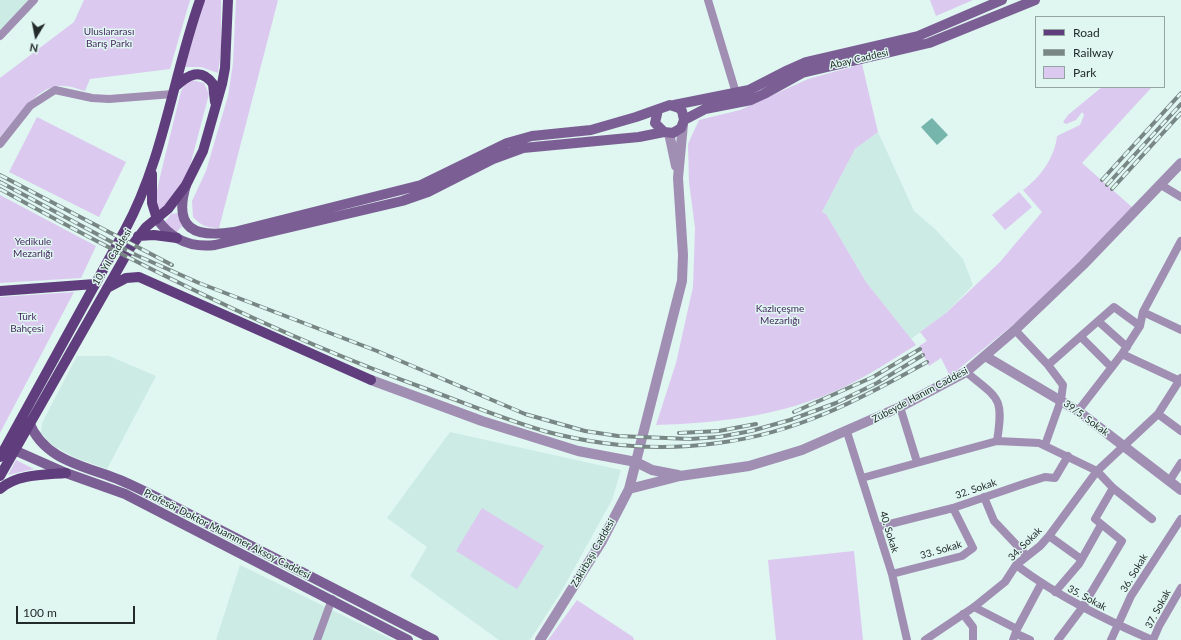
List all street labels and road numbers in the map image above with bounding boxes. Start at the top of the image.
street label: Abay Caddesi [829,46,889,72]
street label: 10. Yıl Caddesi [90,227,134,287]
street label: Zübeyde Hanım Caddesi [870,365,970,425]
street label: 39/5. Sokak [1061,398,1111,438]
street label: 32. Sokak [954,476,998,502]
street label: Profesör Doktor Muammer Aksoy Caddesi [142,487,312,581]
street label: 40. Sokak [877,510,901,554]
street label: Zakirbaşı Caddesi [569,517,617,589]
street label: 34. Sokak [1006,525,1044,563]
street label: 33. Sokak [919,538,963,562]
street label: 36. Sokak [1118,552,1150,594]
street label: 35. Sokak [1065,583,1109,613]
street label: 37. Sokak [1143,587,1173,631]

